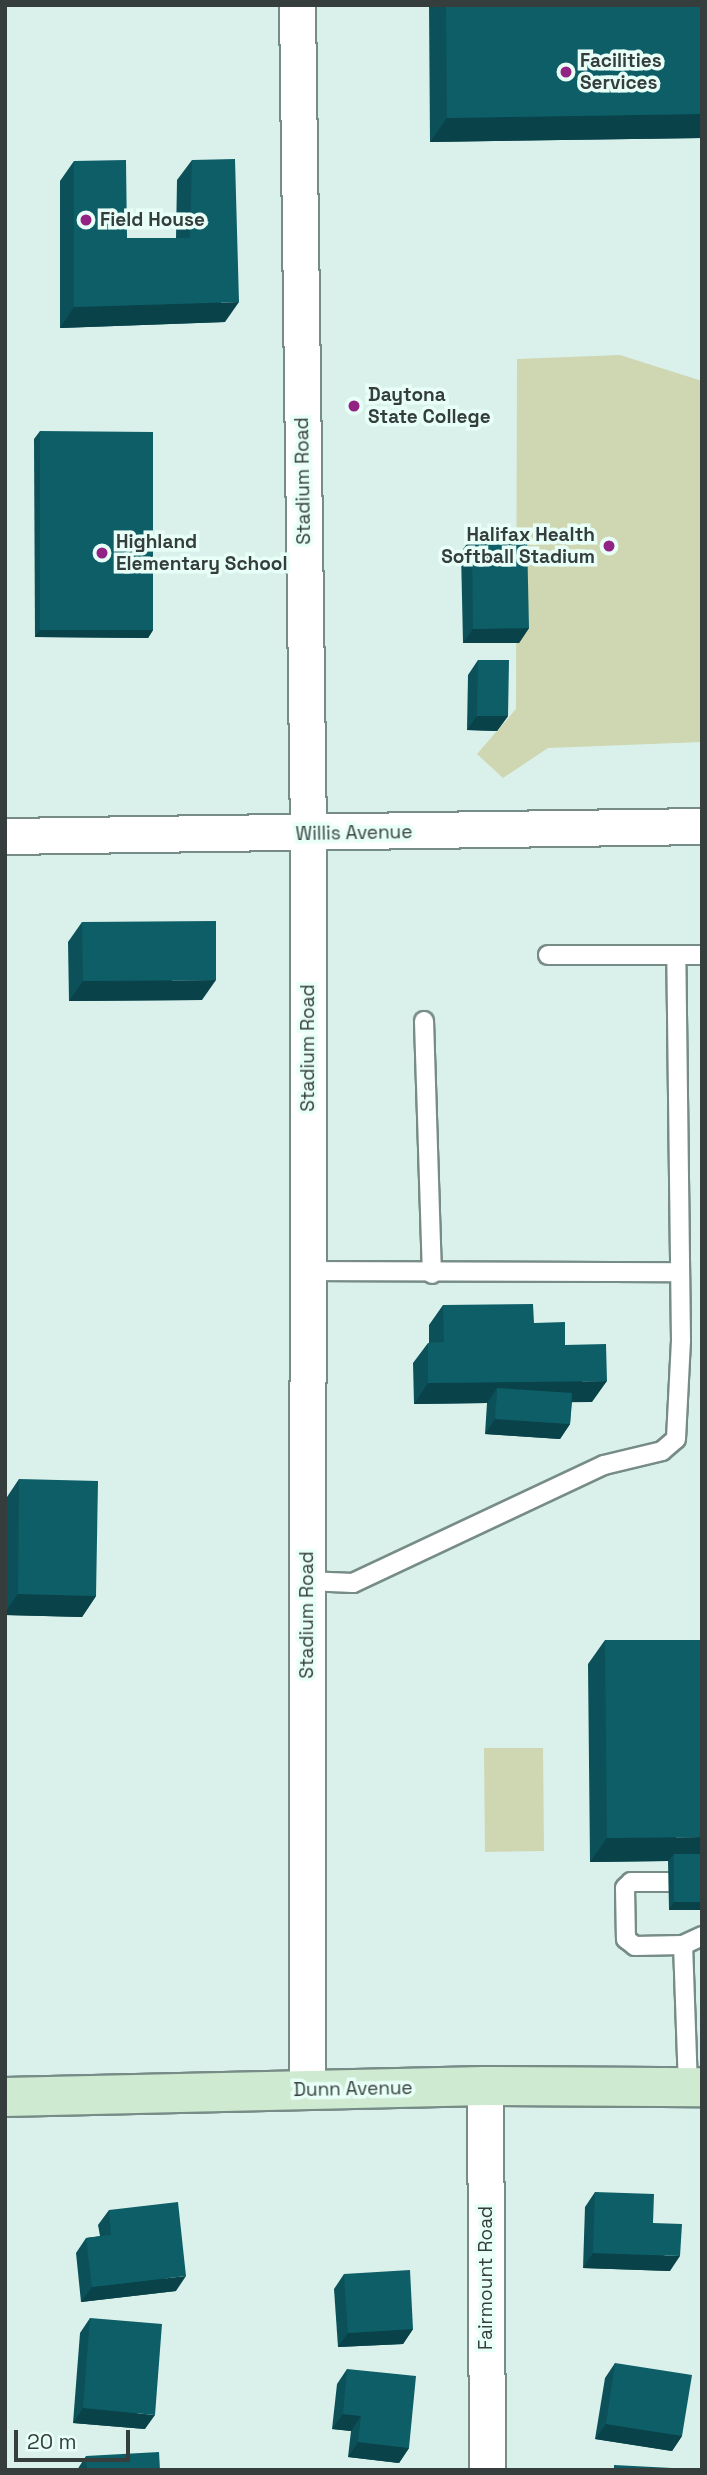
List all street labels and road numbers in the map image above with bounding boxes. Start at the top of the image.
street label: Stadium Road [290,417,316,545]
street label: Willis Avenue [295,821,413,845]
street label: Stadium Road [297,984,319,1112]
street label: Stadium Road [296,1551,318,1679]
street label: Dunn Avenue [293,2077,413,2101]
street label: Fairmount Road [475,2206,497,2350]

